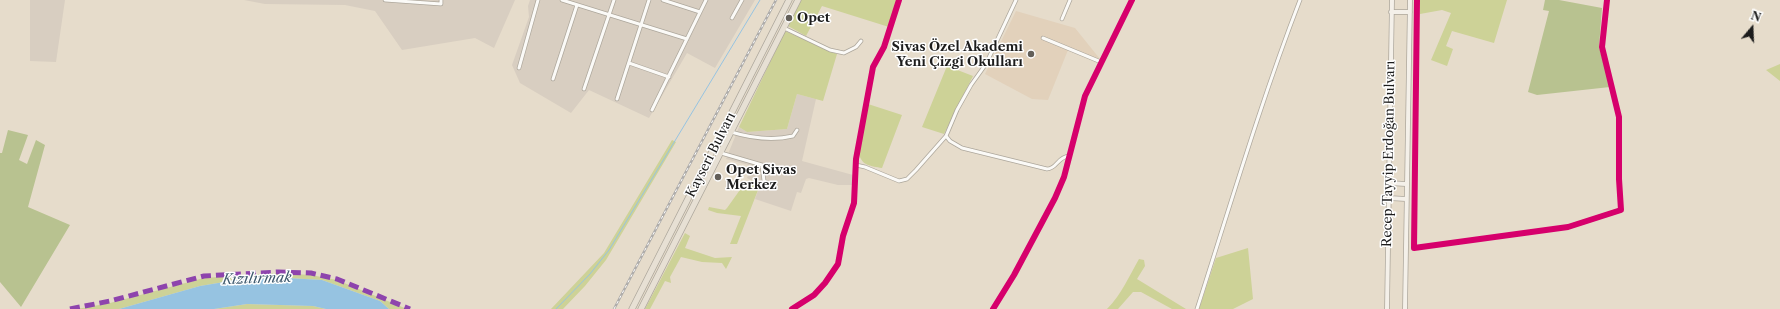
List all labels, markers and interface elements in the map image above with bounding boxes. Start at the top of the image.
north arrow [1732,8,1772,48]
text: N [1749,8,1763,25]
place label: Opet [797,10,830,26]
marker: Opet [784,13,794,23]
place label: Sivas Özel Akademi Yeni Çizgi Okulları [892,39,1023,70]
marker: Sivas Özel Akademi Yeni Çizgi Okulları [1026,49,1036,59]
street label: Recep Tayyip Erdoğan Bulvarı [1380,61,1398,247]
street label: Kayseri Bulvarı [683,110,739,200]
place label: Opet Sivas Merkez [726,162,796,193]
marker: Opet Sivas Merkez [713,172,723,182]
water label: Kızılırmak [222,269,292,289]

